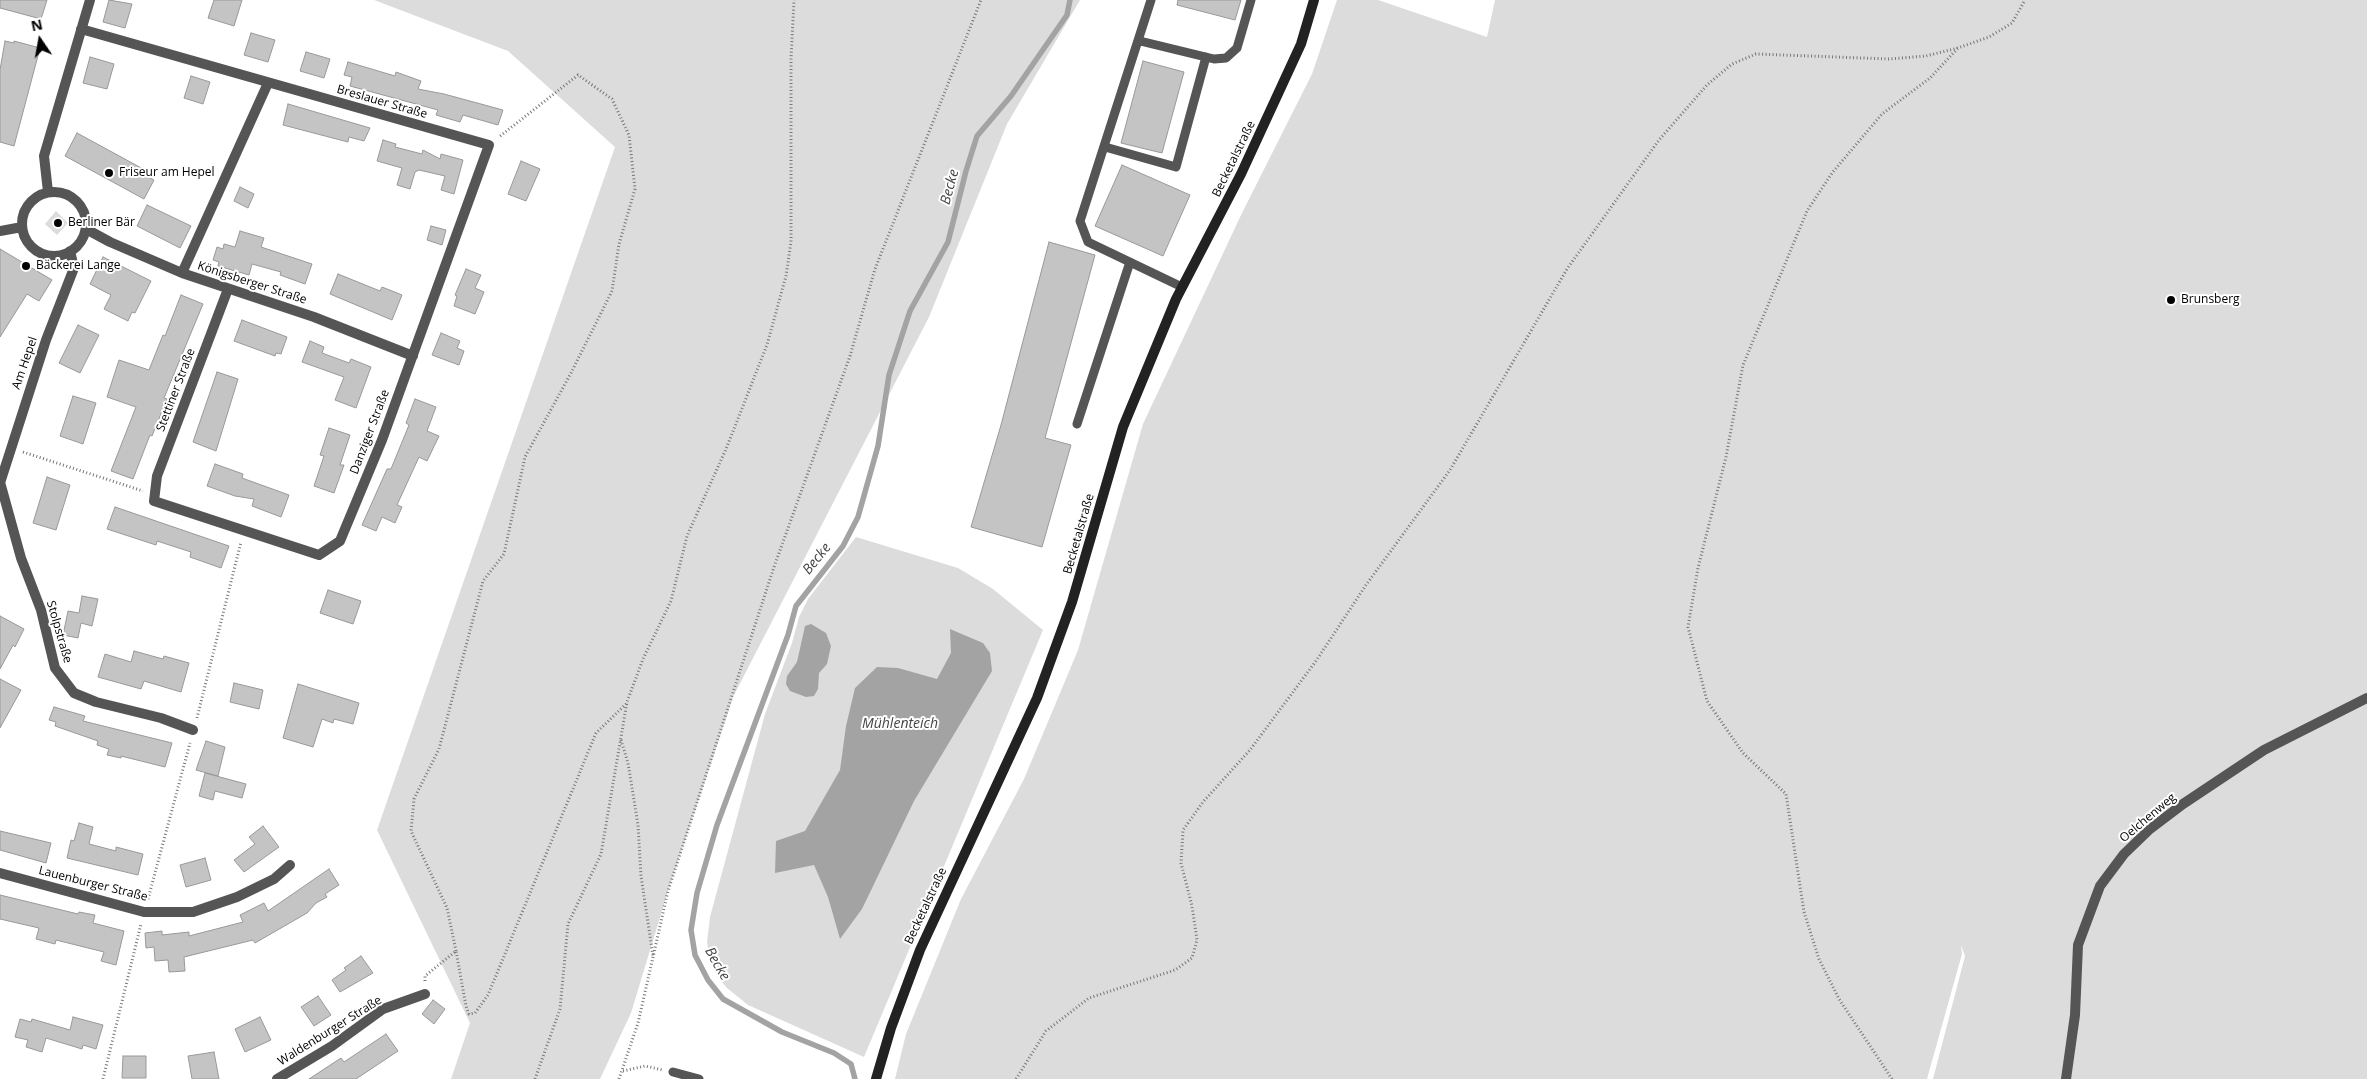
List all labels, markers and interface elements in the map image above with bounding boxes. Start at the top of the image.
text: N [29,14,44,35]
north arrow [15,15,65,65]
street label: Breslauer Straße [335,82,429,122]
street label: Becketalstraße [1209,119,1259,199]
place label: Friseur am Hepel [119,166,215,180]
marker: Friseur am Hepel [103,167,115,179]
water label: Becke [937,168,963,206]
place label: Berliner Bär [68,216,135,230]
marker: Berliner Bär [52,217,64,229]
place label: Bäckerei Lange [36,259,121,273]
street label: Königsberger Straße [196,259,308,307]
marker: Bäckerei Lange [20,260,32,272]
place label: Brunsberg [2181,293,2240,307]
marker: Brunsberg [2165,294,2177,306]
street label: Am Hepel [9,335,41,391]
street label: Stettiner Straße [154,346,198,434]
street label: Danziger Straße [347,388,393,476]
street label: Becketalstraße [1061,492,1097,576]
water label: Becke [799,540,835,578]
street label: Stolpstraße [43,599,75,665]
water label: Mühlenteich [862,716,938,732]
street label: Oelchenweg [2117,790,2179,846]
street label: Lauenburger Straße [37,863,149,905]
street label: Becketalstraße [902,865,950,947]
water label: Becke [701,944,733,984]
street label: Waldenburger Straße [275,993,385,1069]

